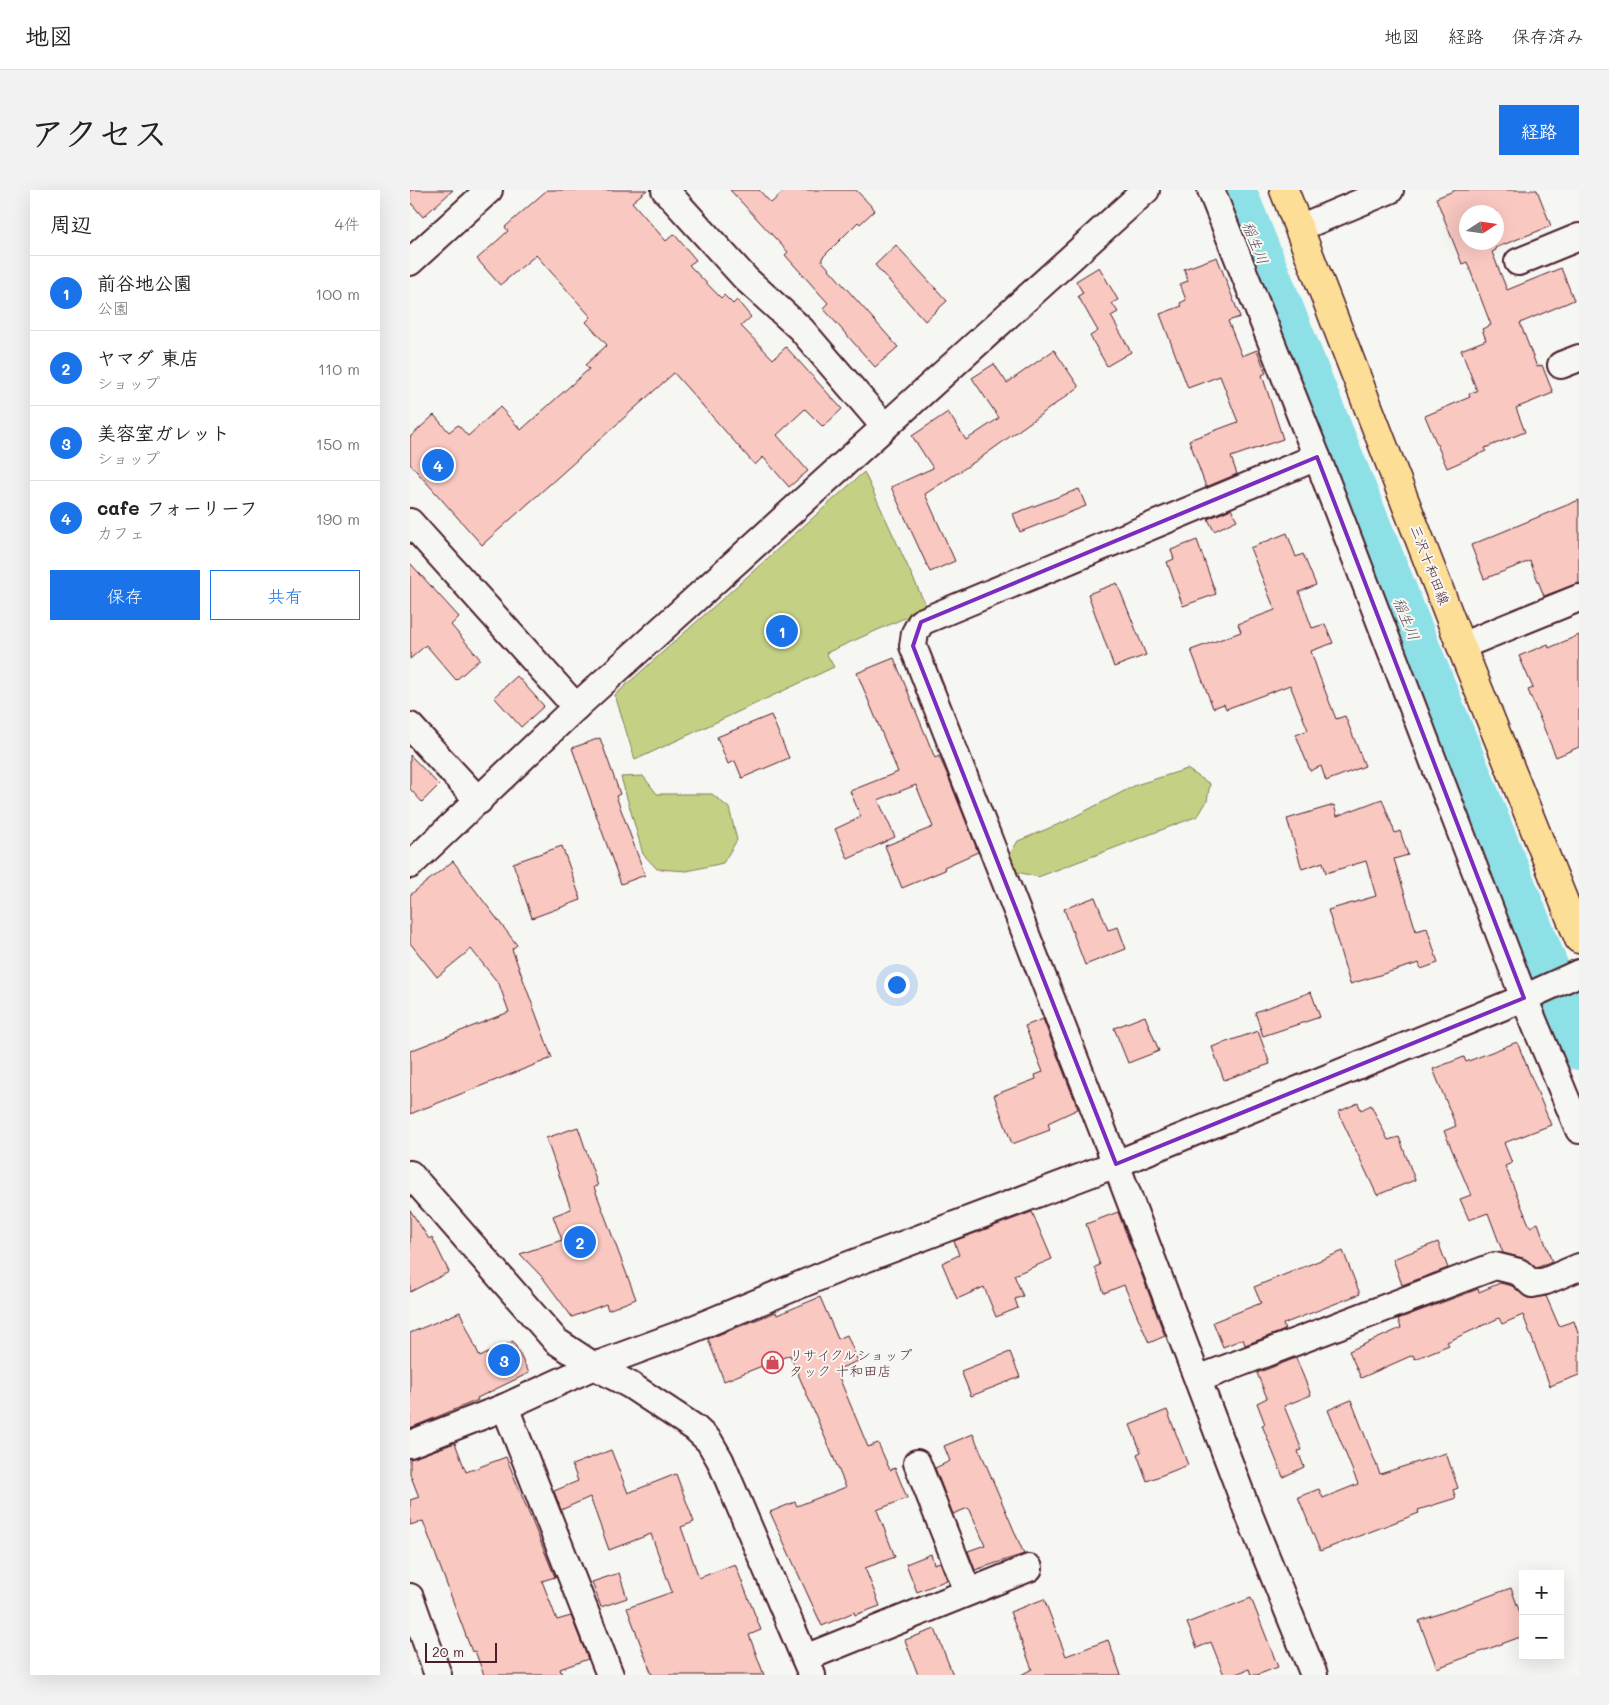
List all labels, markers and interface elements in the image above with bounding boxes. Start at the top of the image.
text: 地図 [25,20,73,51]
text: 地図 [1384,24,1420,48]
text: 経路 [1448,24,1484,48]
text: 保存済み [1512,24,1584,48]
button: 経路 [1499,105,1579,155]
text: アクセス [30,109,168,155]
north arrow [1459,205,1504,250]
text: 周辺 [50,210,92,237]
text: 4件 [335,213,360,234]
water label: 稲生川 [1238,218,1274,267]
text: 前谷地公園 [97,270,192,295]
text: 1 [62,283,70,304]
text: 100 m [315,283,360,304]
text: 公園 [97,297,129,318]
text: ヤマダ 東店 [97,345,199,370]
text: 2 [62,358,70,379]
text: 110 m [318,358,360,379]
text: ショップ [97,372,160,393]
text: 美容室ガレット [97,420,230,445]
text: 3 [61,433,71,454]
text: 150 m [316,433,360,454]
pin: 4 [422,446,454,484]
text: ショップ [97,447,160,468]
text: cafe フォーリーフ [97,495,258,520]
text: 4 [61,508,71,529]
text: 190 m [316,508,360,529]
text: カフェ [97,522,145,543]
street label: 三沢十和田線 [1407,522,1454,607]
button: 保存 [50,570,200,620]
button: 共有 [210,570,360,620]
water label: 稲生川 [1389,594,1425,643]
pin: 1 [766,612,798,650]
your location [884,972,910,998]
pin: 2 [564,1223,596,1261]
pin: 3 [488,1341,520,1379]
place label: リサイクルショップ タック 十和田店 [789,1345,912,1380]
shop icon: リサイクルショップ タック 十和田店 [761,1351,785,1375]
map controls [1519,1570,1564,1660]
button: + [1519,1570,1564,1615]
button: − [1519,1615,1564,1660]
scale bar [425,1640,498,1663]
text: 20 m [432,1642,464,1661]

